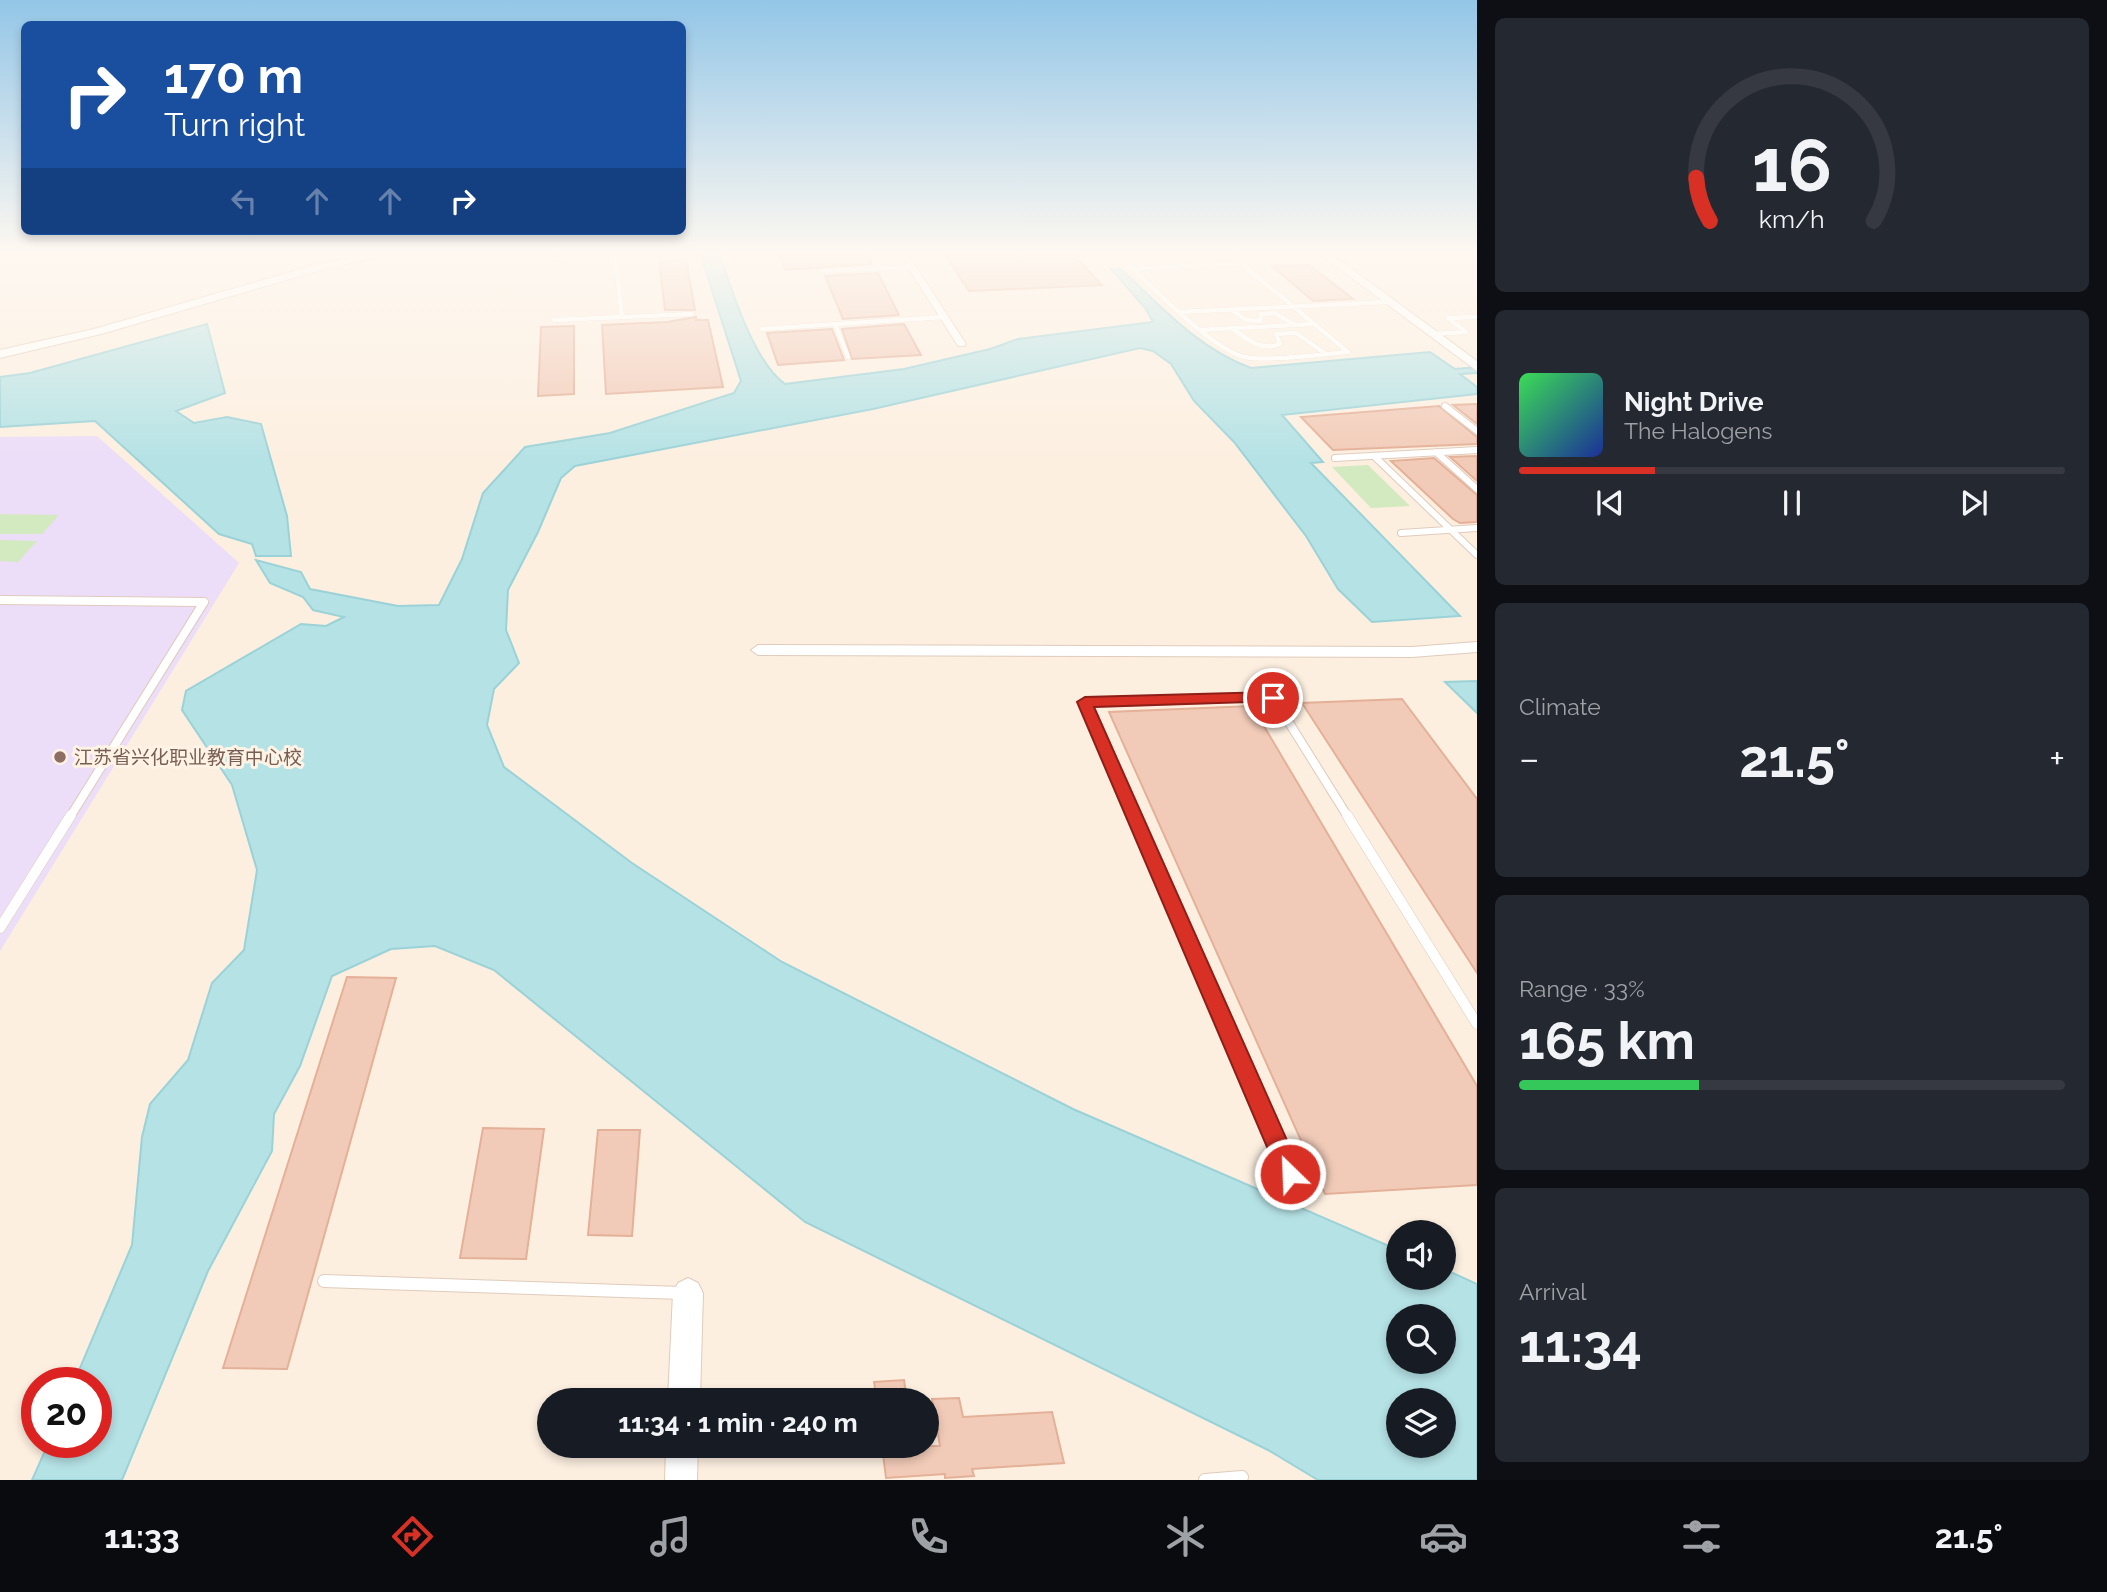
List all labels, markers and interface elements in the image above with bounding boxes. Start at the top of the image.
text: 170 m [164,47,303,104]
icon: right [49,49,140,140]
text: Turn right [164,106,305,143]
text: 16 [1752,124,1832,209]
icon: left [225,182,263,220]
icon: ahead [298,182,336,220]
icon: ahead [371,182,409,220]
icon: right [444,182,482,220]
text: km/h [1759,204,1825,234]
text: Night Drive [1624,387,1763,417]
text: The Halogens [1624,417,1772,444]
icon: previous [1591,484,1629,522]
icon: pause [1773,484,1811,522]
icon: next [1955,484,1993,522]
pin [1243,668,1303,728]
icon: arrive [1254,679,1292,717]
text: Climate [1519,693,1601,720]
text: 21.5° [1739,728,1850,789]
text: − [1519,736,1539,781]
text: + [2049,736,2065,781]
place label: 江苏省兴化职业教育中心校 [74,746,302,768]
marker: 江苏省兴化职业教育中心校 [52,749,68,765]
text: Range · 33% [1519,975,1645,1002]
text: 165 km [1519,1010,1695,1071]
position arrow [1253,1137,1327,1211]
map controls [1386,1220,1456,1458]
button: sound [1386,1220,1456,1290]
text: Arrival [1519,1278,1586,1305]
button: search [1386,1304,1456,1374]
text: 11:34 [1519,1313,1642,1374]
speed limit sign: 20 [21,1367,112,1458]
button: layers [1386,1388,1456,1458]
text: 11:34 · 1 min · 240 m [618,1408,858,1438]
icon: directions [388,1512,437,1561]
icon: music [646,1512,695,1561]
icon: phone [904,1512,953,1561]
icon: climate [1161,1512,1210,1561]
icon: car [1419,1512,1468,1561]
icon: filters [1677,1512,1726,1561]
text: 11:33 [104,1518,180,1555]
text: 21.5° [1935,1518,2003,1555]

